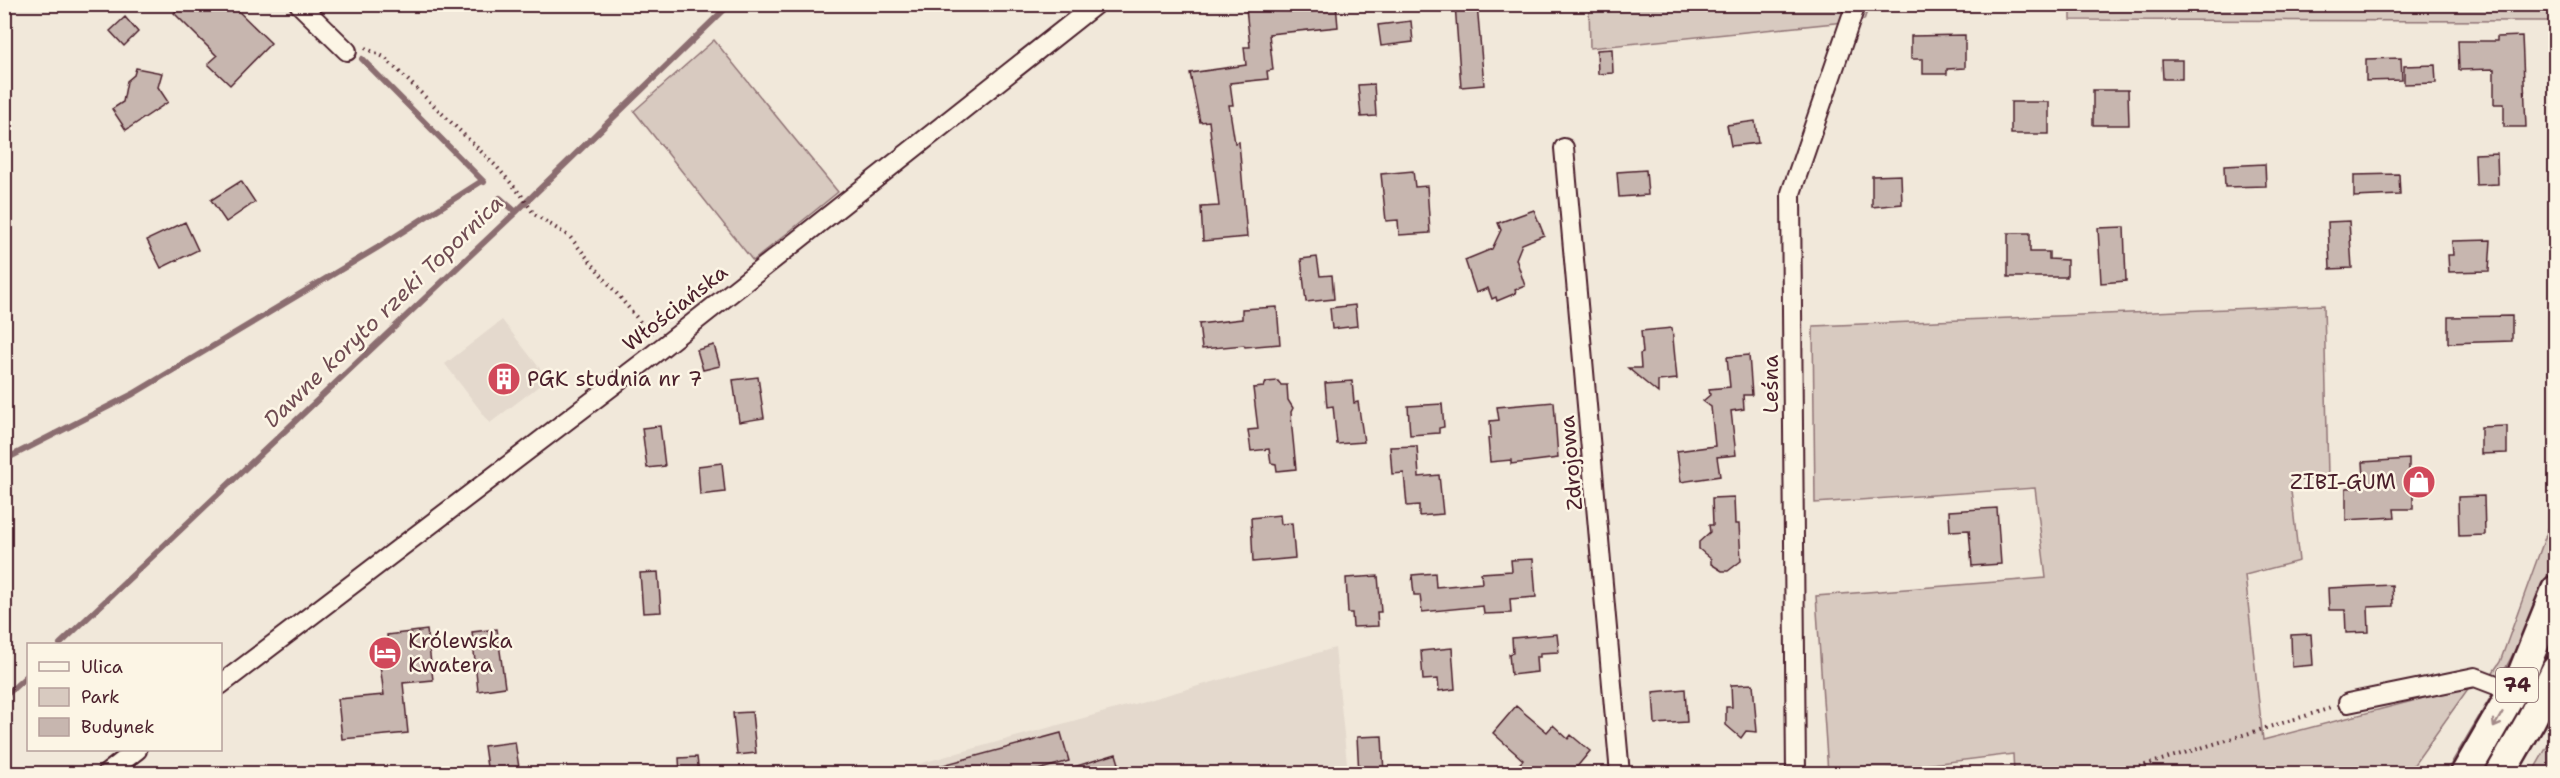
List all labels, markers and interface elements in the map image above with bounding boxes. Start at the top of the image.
water label: Dawne koryto rzeki Topornica [257,189,510,434]
street label: Włościańska [617,258,733,358]
street label: Leśna [1757,355,1785,413]
building icon: PGK studnia nr 7 [486,361,522,397]
place label: PGK studnia nr 7 [527,365,703,393]
street label: Zdrojowa [1553,414,1589,512]
shop icon: ZIBI-GUM [2401,464,2437,500]
place label: ZIBI-GUM [2290,468,2396,496]
place label: Królewska Kwatera [408,627,512,679]
hotel icon: Królewska Kwatera [367,635,403,671]
legend [27,643,222,751]
text: Ulica [81,655,123,679]
road number: 74 [2496,668,2538,702]
text: Park [81,685,120,709]
one-way arrow [2492,711,2504,728]
text: Budynek [81,715,155,739]

